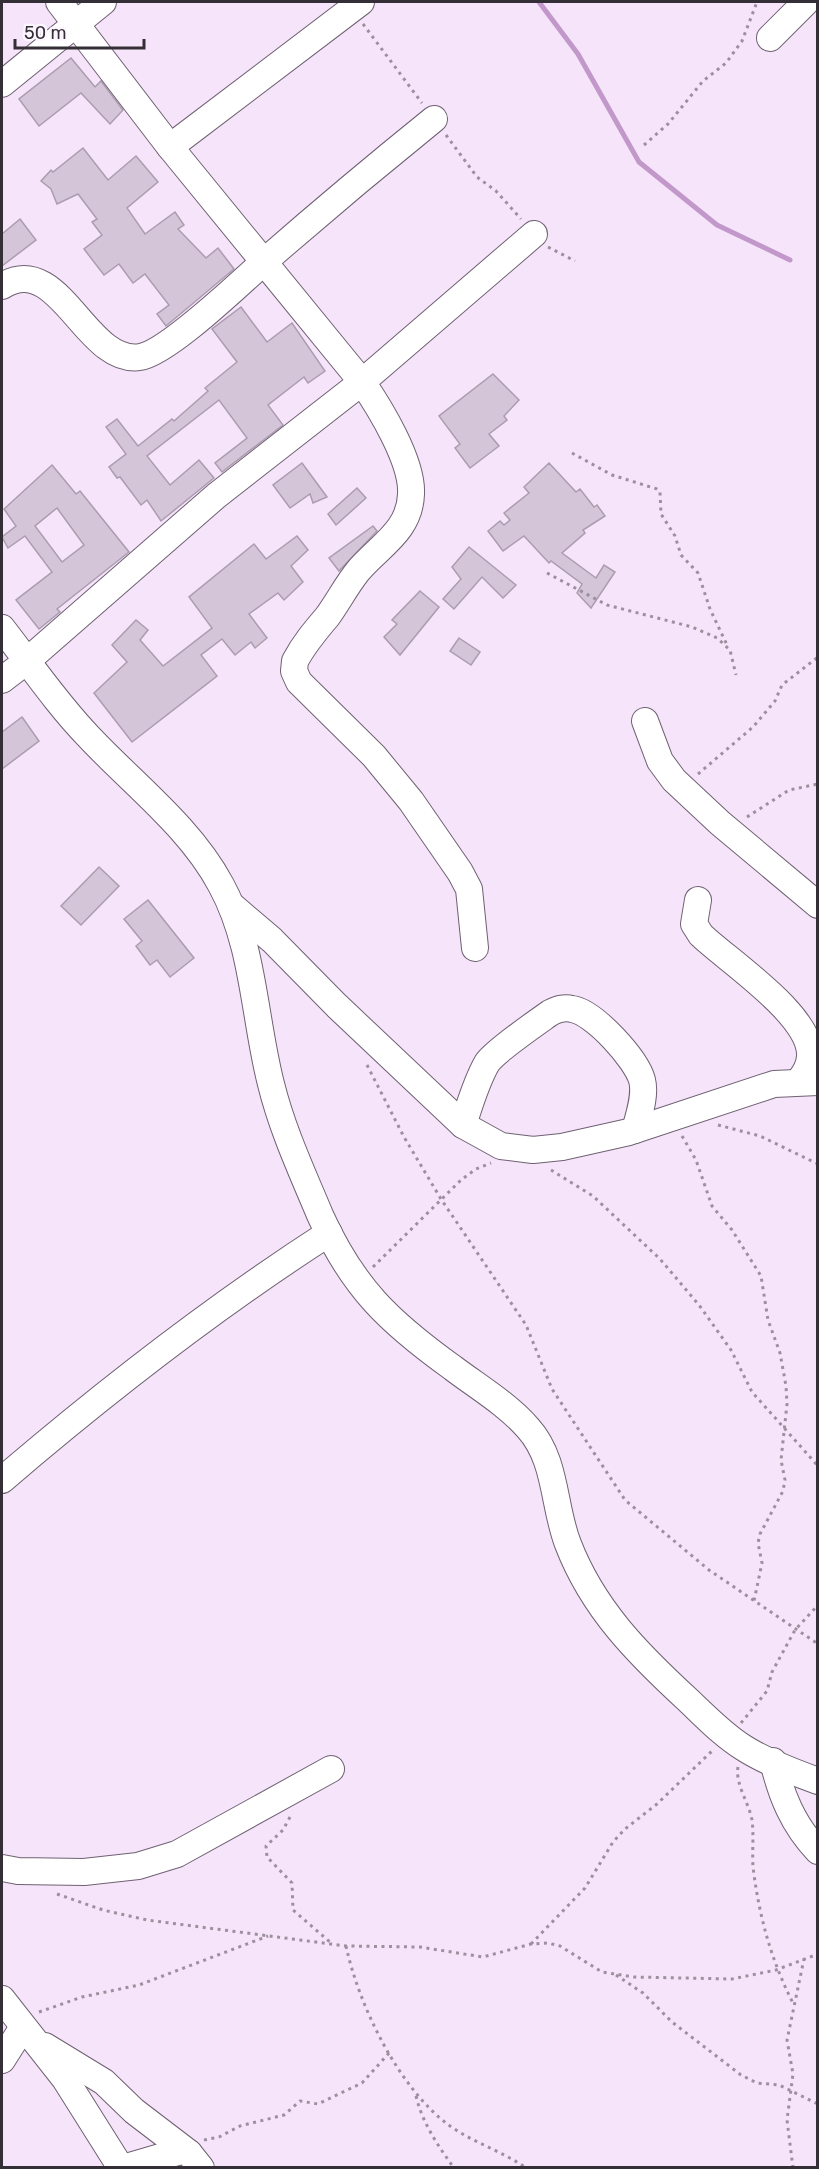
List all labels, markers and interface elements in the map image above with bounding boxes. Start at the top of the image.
scale bar [15,12,144,50]
text: 50 m [24,22,67,44]

